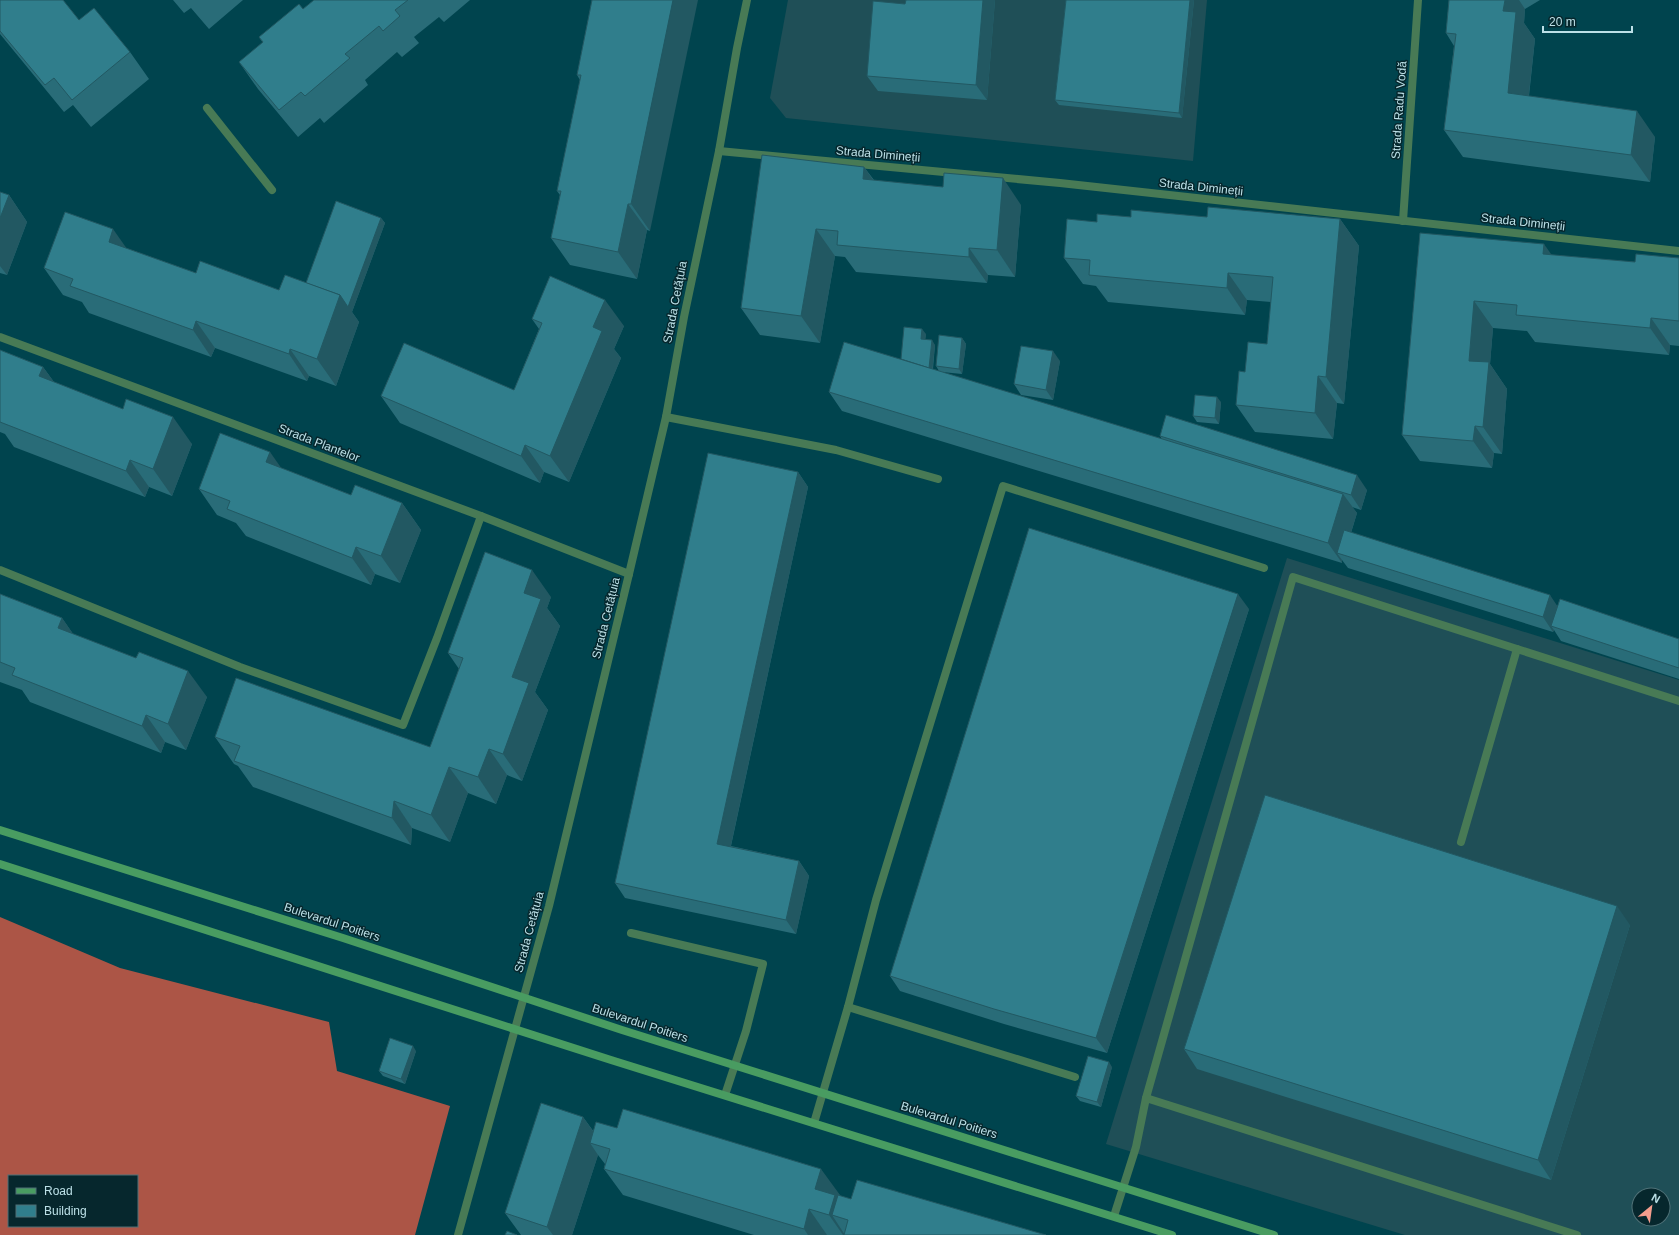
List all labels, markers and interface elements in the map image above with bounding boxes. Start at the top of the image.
scale bar [1543,8,1632,34]
text: 20 m [1549,15,1576,29]
street label: Strada Radu Vodă [1389,60,1409,159]
street label: Strada Dimineții [835,143,921,165]
street label: Strada Dimineții [1158,176,1244,198]
street label: Strada Dimineții [1480,211,1566,233]
street label: Strada Cetățuia [660,259,690,344]
street label: Strada Plantelor [276,421,362,465]
street label: Strada Cetățuia [589,576,623,660]
street label: Strada Cetățuia [511,890,547,974]
street label: Bulevardul Poitiers [282,900,382,944]
street label: Bulevardul Poitiers [590,1001,690,1045]
street label: Bulevardul Poitiers [899,1099,999,1141]
legend [8,1175,138,1227]
text: Road [44,1184,73,1198]
north arrow [1631,1187,1671,1227]
text: N [1649,1191,1662,1205]
text: Building [44,1204,87,1218]

